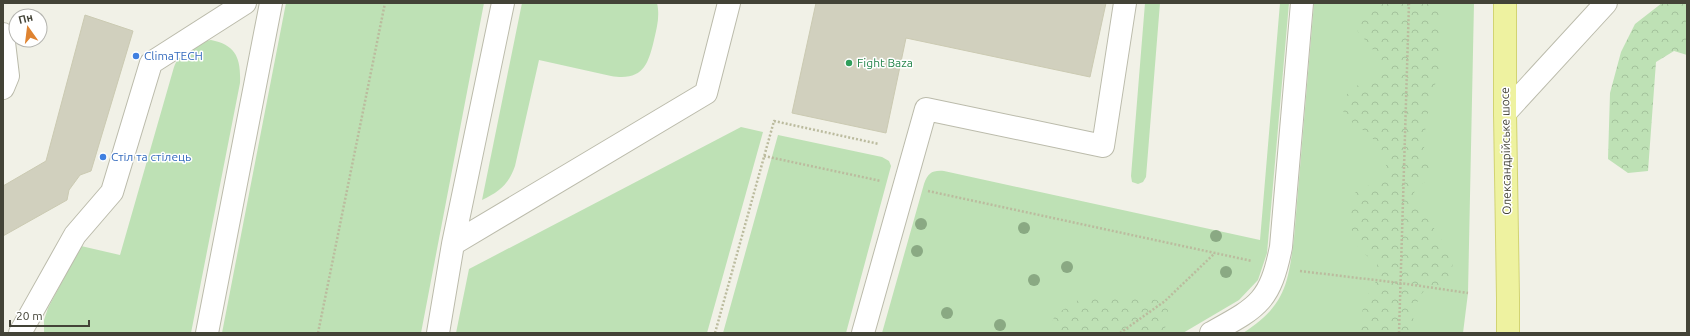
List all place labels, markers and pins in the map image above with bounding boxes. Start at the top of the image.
place label: ClimaTECH [144,49,203,62]
marker: ClimaTECH [131,51,141,61]
place label: Fight Baza [857,56,913,69]
marker: Fight Baza [844,58,854,68]
place label: Стіл та стілець [111,150,191,163]
marker: Стіл та стілець [98,152,108,162]

